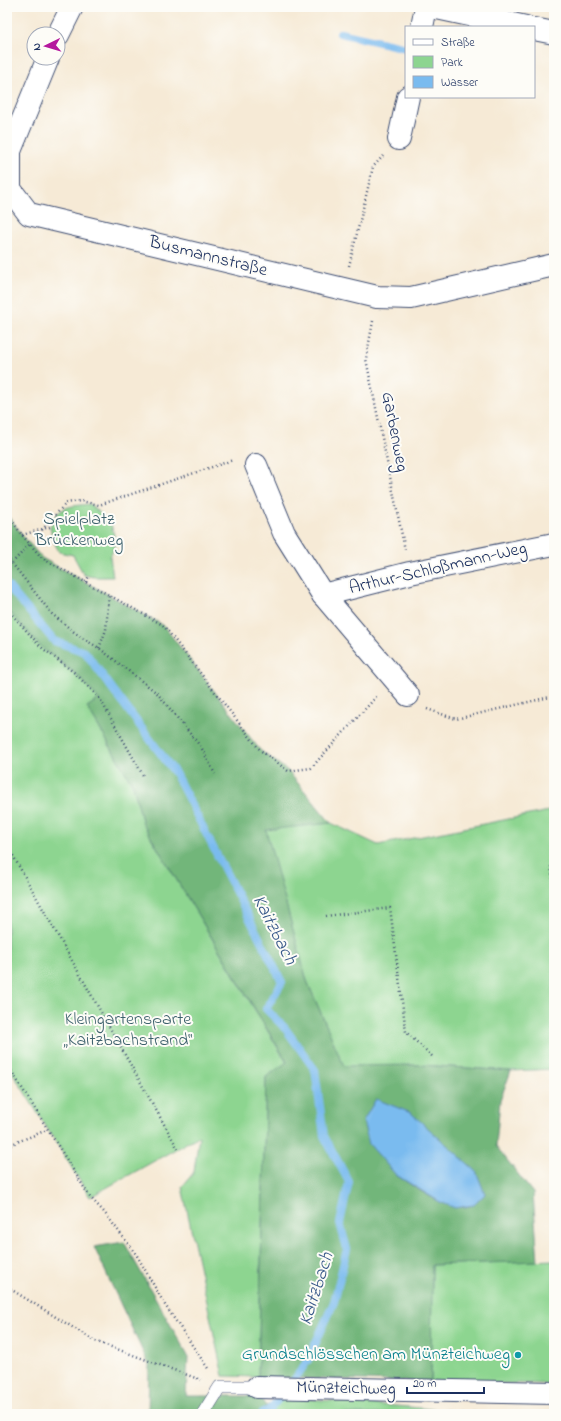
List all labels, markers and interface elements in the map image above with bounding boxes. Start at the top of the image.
north arrow [26,26,66,66]
legend [405,26,535,98]
text: Straße [441,34,475,52]
text: N [29,42,45,51]
text: Park [441,54,463,72]
text: Wasser [441,74,478,92]
street label: Busmannstraße [145,230,271,284]
street label: Garbenweg [373,390,414,474]
park label: Spielplatz Brückenweg [34,507,123,555]
street label: Arthur-Schloßmann-Weg [347,536,530,603]
water label: Kaitzbach [245,890,303,970]
park label: Kleingartensparte „Kaitzbachstrand“ [63,1007,193,1054]
water label: Kaitzbach [293,1248,342,1329]
place label: Grundschlösschen am Münzteichweg [242,1342,510,1369]
marker: Grundschlösschen am Münzteichweg [513,1350,523,1360]
scale bar [407,1369,484,1395]
street label: Münzteichweg [296,1375,396,1404]
text: 20 m [413,1375,436,1393]

